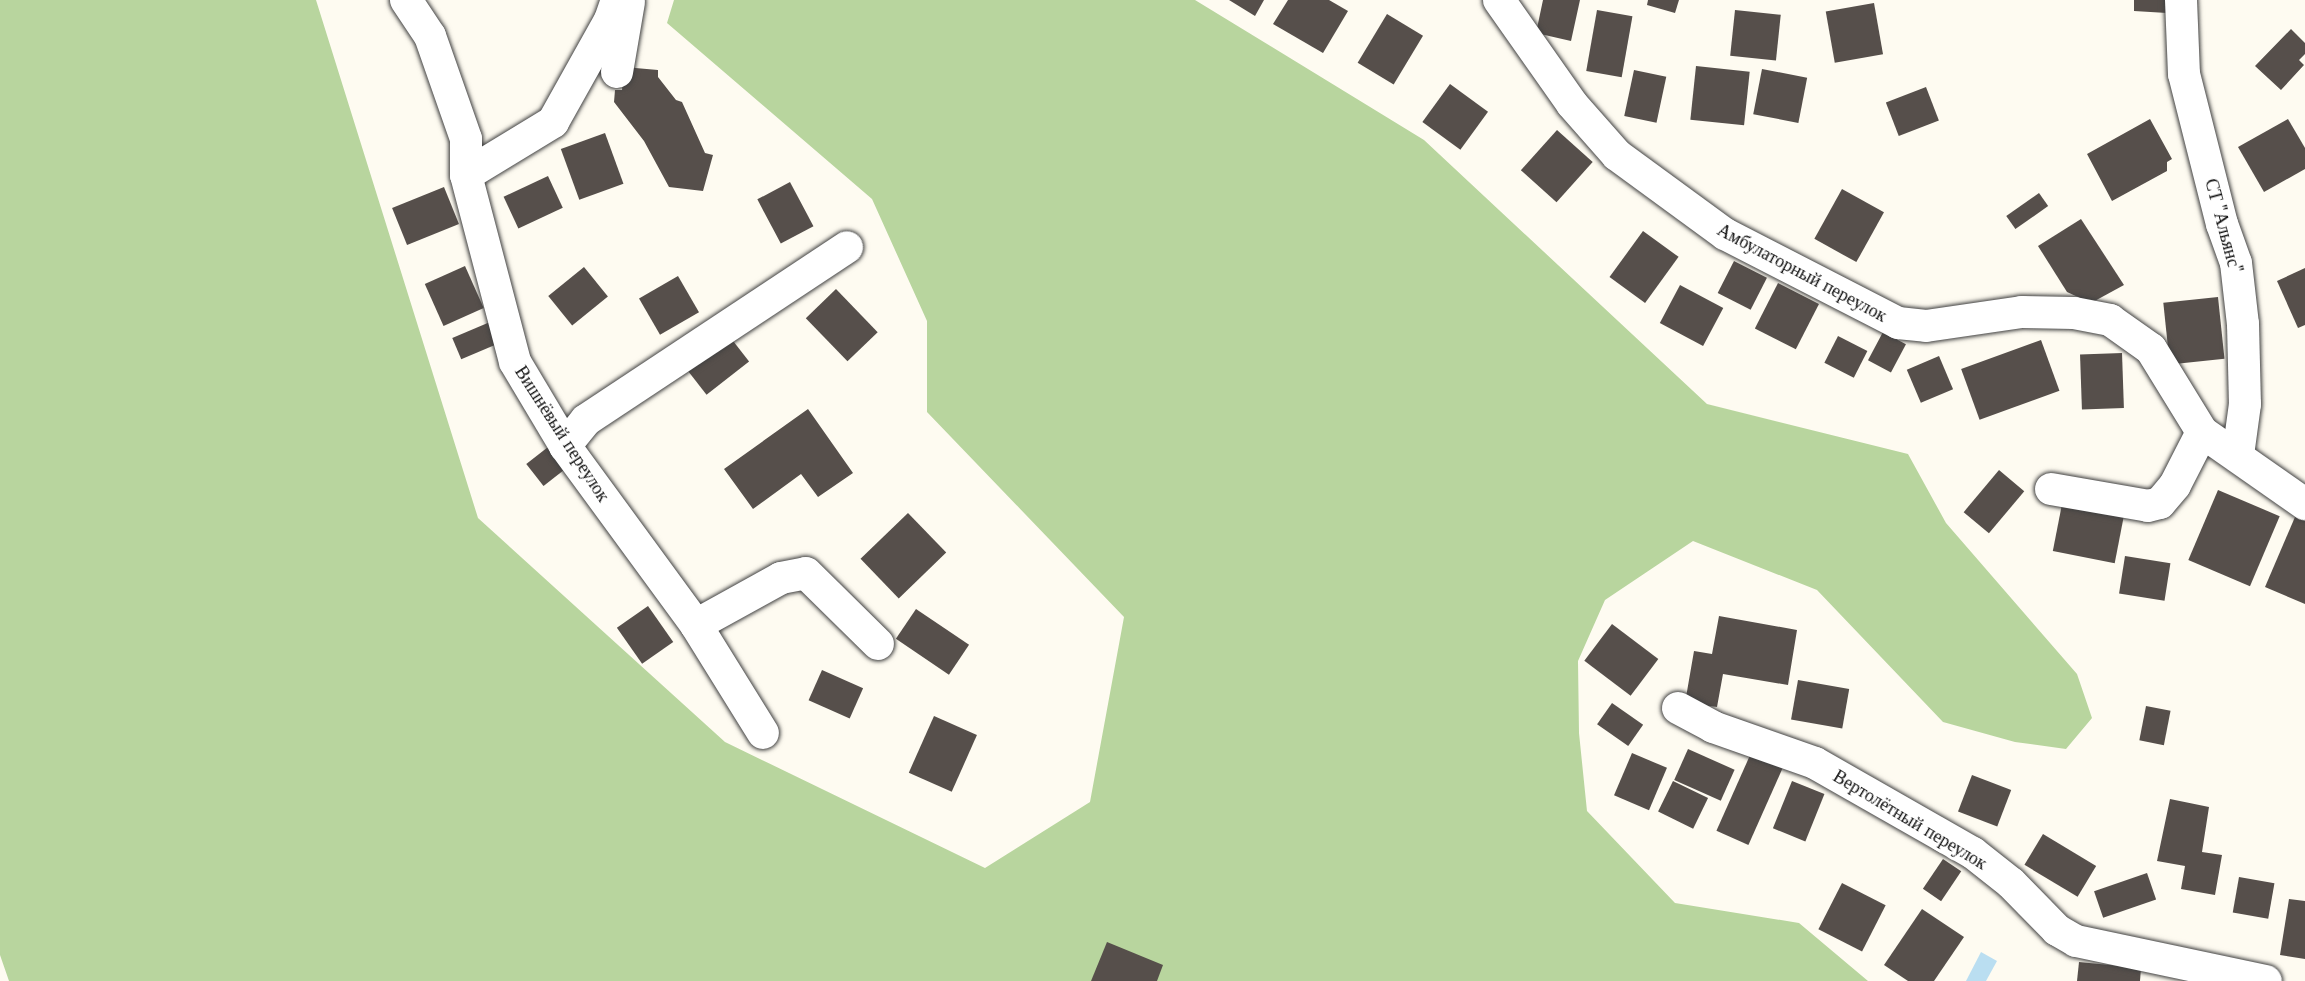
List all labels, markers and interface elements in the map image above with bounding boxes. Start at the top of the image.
street label: СТ "Альянс" [2200,176,2246,276]
street label: Амбулаторный переулок [1714,219,1890,327]
street label: Вишнёвый переулок [510,362,614,506]
street label: Вертолётный переулок [1829,766,1991,874]

